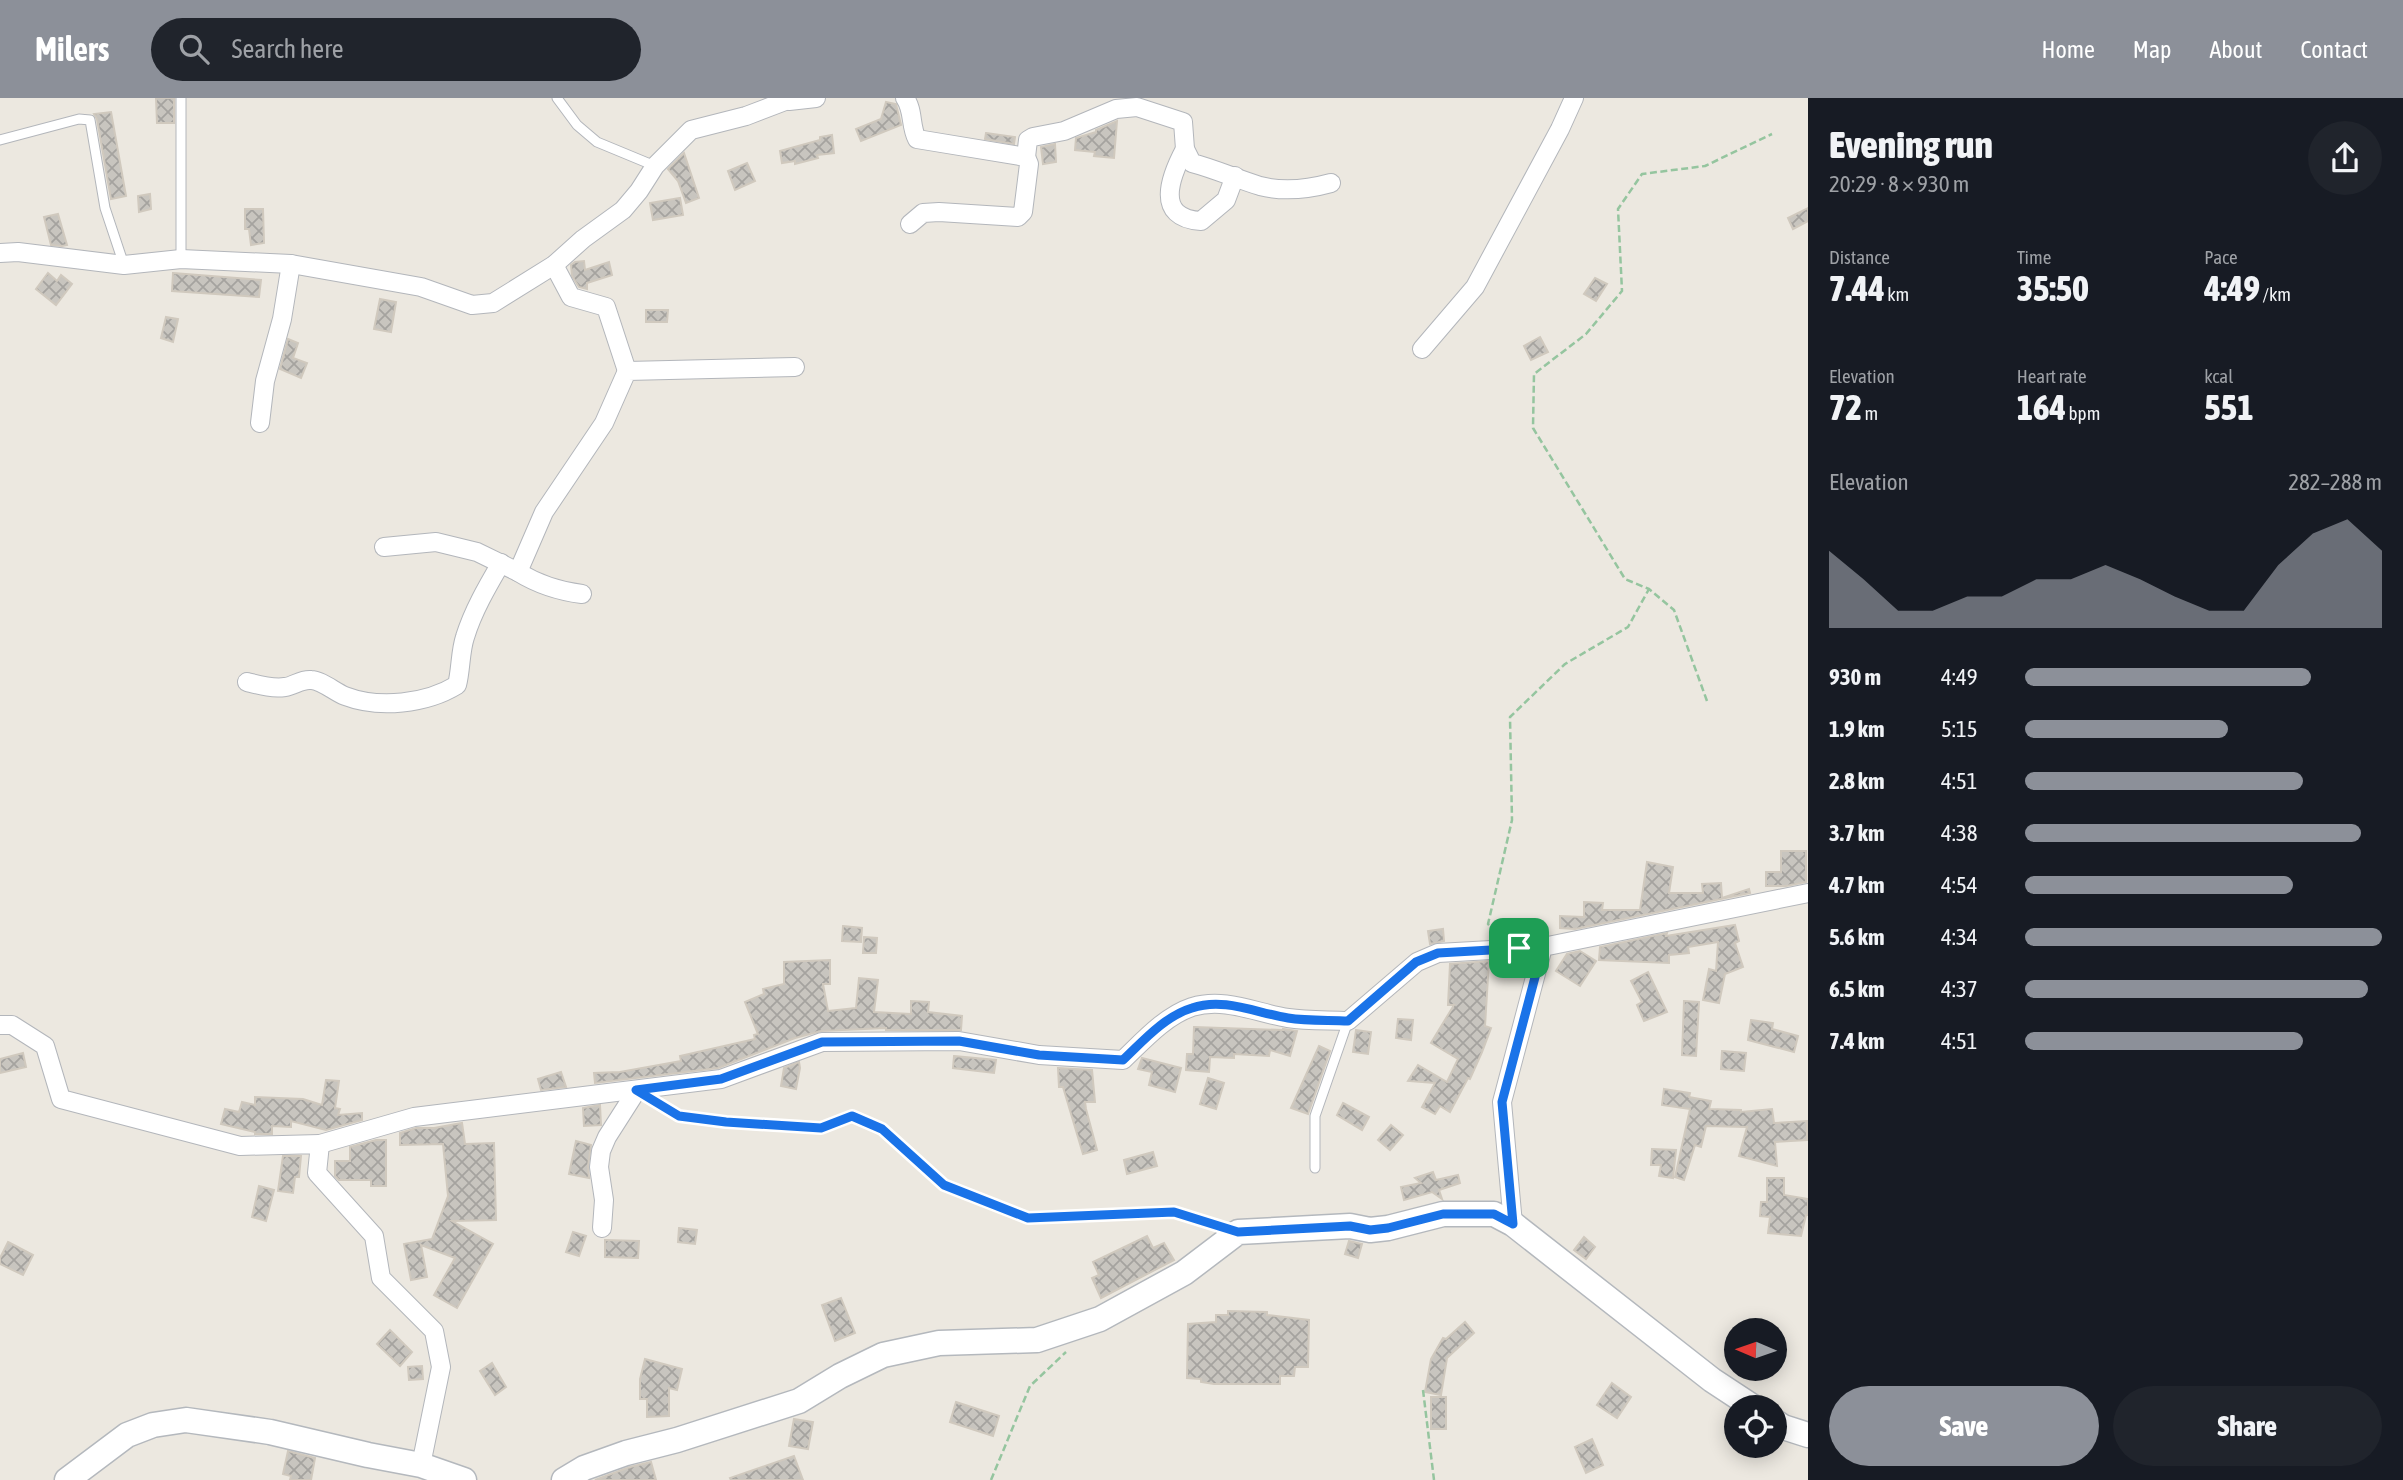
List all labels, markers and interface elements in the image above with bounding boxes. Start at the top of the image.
search box [151,18,641,81]
text: Milers [35,30,109,68]
icon: search [175,30,213,68]
text: Search here [231,34,344,64]
text: Home [2041,36,2095,63]
text: Map [2133,36,2171,63]
text: About [2209,36,2262,63]
text: Contact [2300,36,2368,63]
button: share [2308,121,2382,195]
text: Evening run [1829,123,1993,166]
text: 20:29 · 8 × 930 m [1829,171,1969,197]
text: Distance [1829,246,1890,268]
text: Time [2017,246,2051,268]
text: Pace [2204,246,2238,268]
text: 7.44 [1829,268,1885,308]
text: 35:50 [2017,268,2089,308]
text: 4:49 [2204,268,2260,308]
text: km [1885,283,1909,305]
text: /km [2260,283,2291,305]
text: Elevation [1829,365,1895,387]
text: Heart rate [2017,365,2087,387]
text: kcal [2204,365,2233,387]
text: 72 [1829,387,1862,427]
text: 164 [2017,387,2066,427]
text: 551 [2204,387,2254,427]
text: m [1862,402,1878,424]
text: bpm [2066,402,2100,424]
text: Elevation [1829,469,1909,495]
text: 282–288 m [2288,469,2382,495]
text: 930 m [1829,664,1881,690]
text: 4:49 [1941,664,1978,690]
text: 1.9 km [1829,716,1885,742]
text: 5:15 [1941,716,1978,742]
text: 2.8 km [1829,768,1885,794]
text: 4:51 [1941,768,1978,794]
text: 3.7 km [1829,820,1885,846]
text: 4:38 [1941,820,1978,846]
text: 4.7 km [1829,872,1885,898]
text: 4:54 [1941,872,1978,898]
pin [1489,918,1549,978]
text: 5.6 km [1829,924,1885,950]
text: 4:34 [1941,924,1978,950]
icon: arrive [1500,929,1538,967]
text: 6.5 km [1829,976,1885,1002]
text: 4:37 [1941,976,1978,1002]
text: 7.4 km [1829,1028,1885,1054]
text: 4:51 [1941,1028,1978,1054]
north arrow [1724,1318,1787,1381]
map controls [1724,1318,1787,1458]
button: Save [1829,1386,2099,1466]
button: Share [2113,1386,2382,1466]
button: locate [1724,1395,1787,1458]

